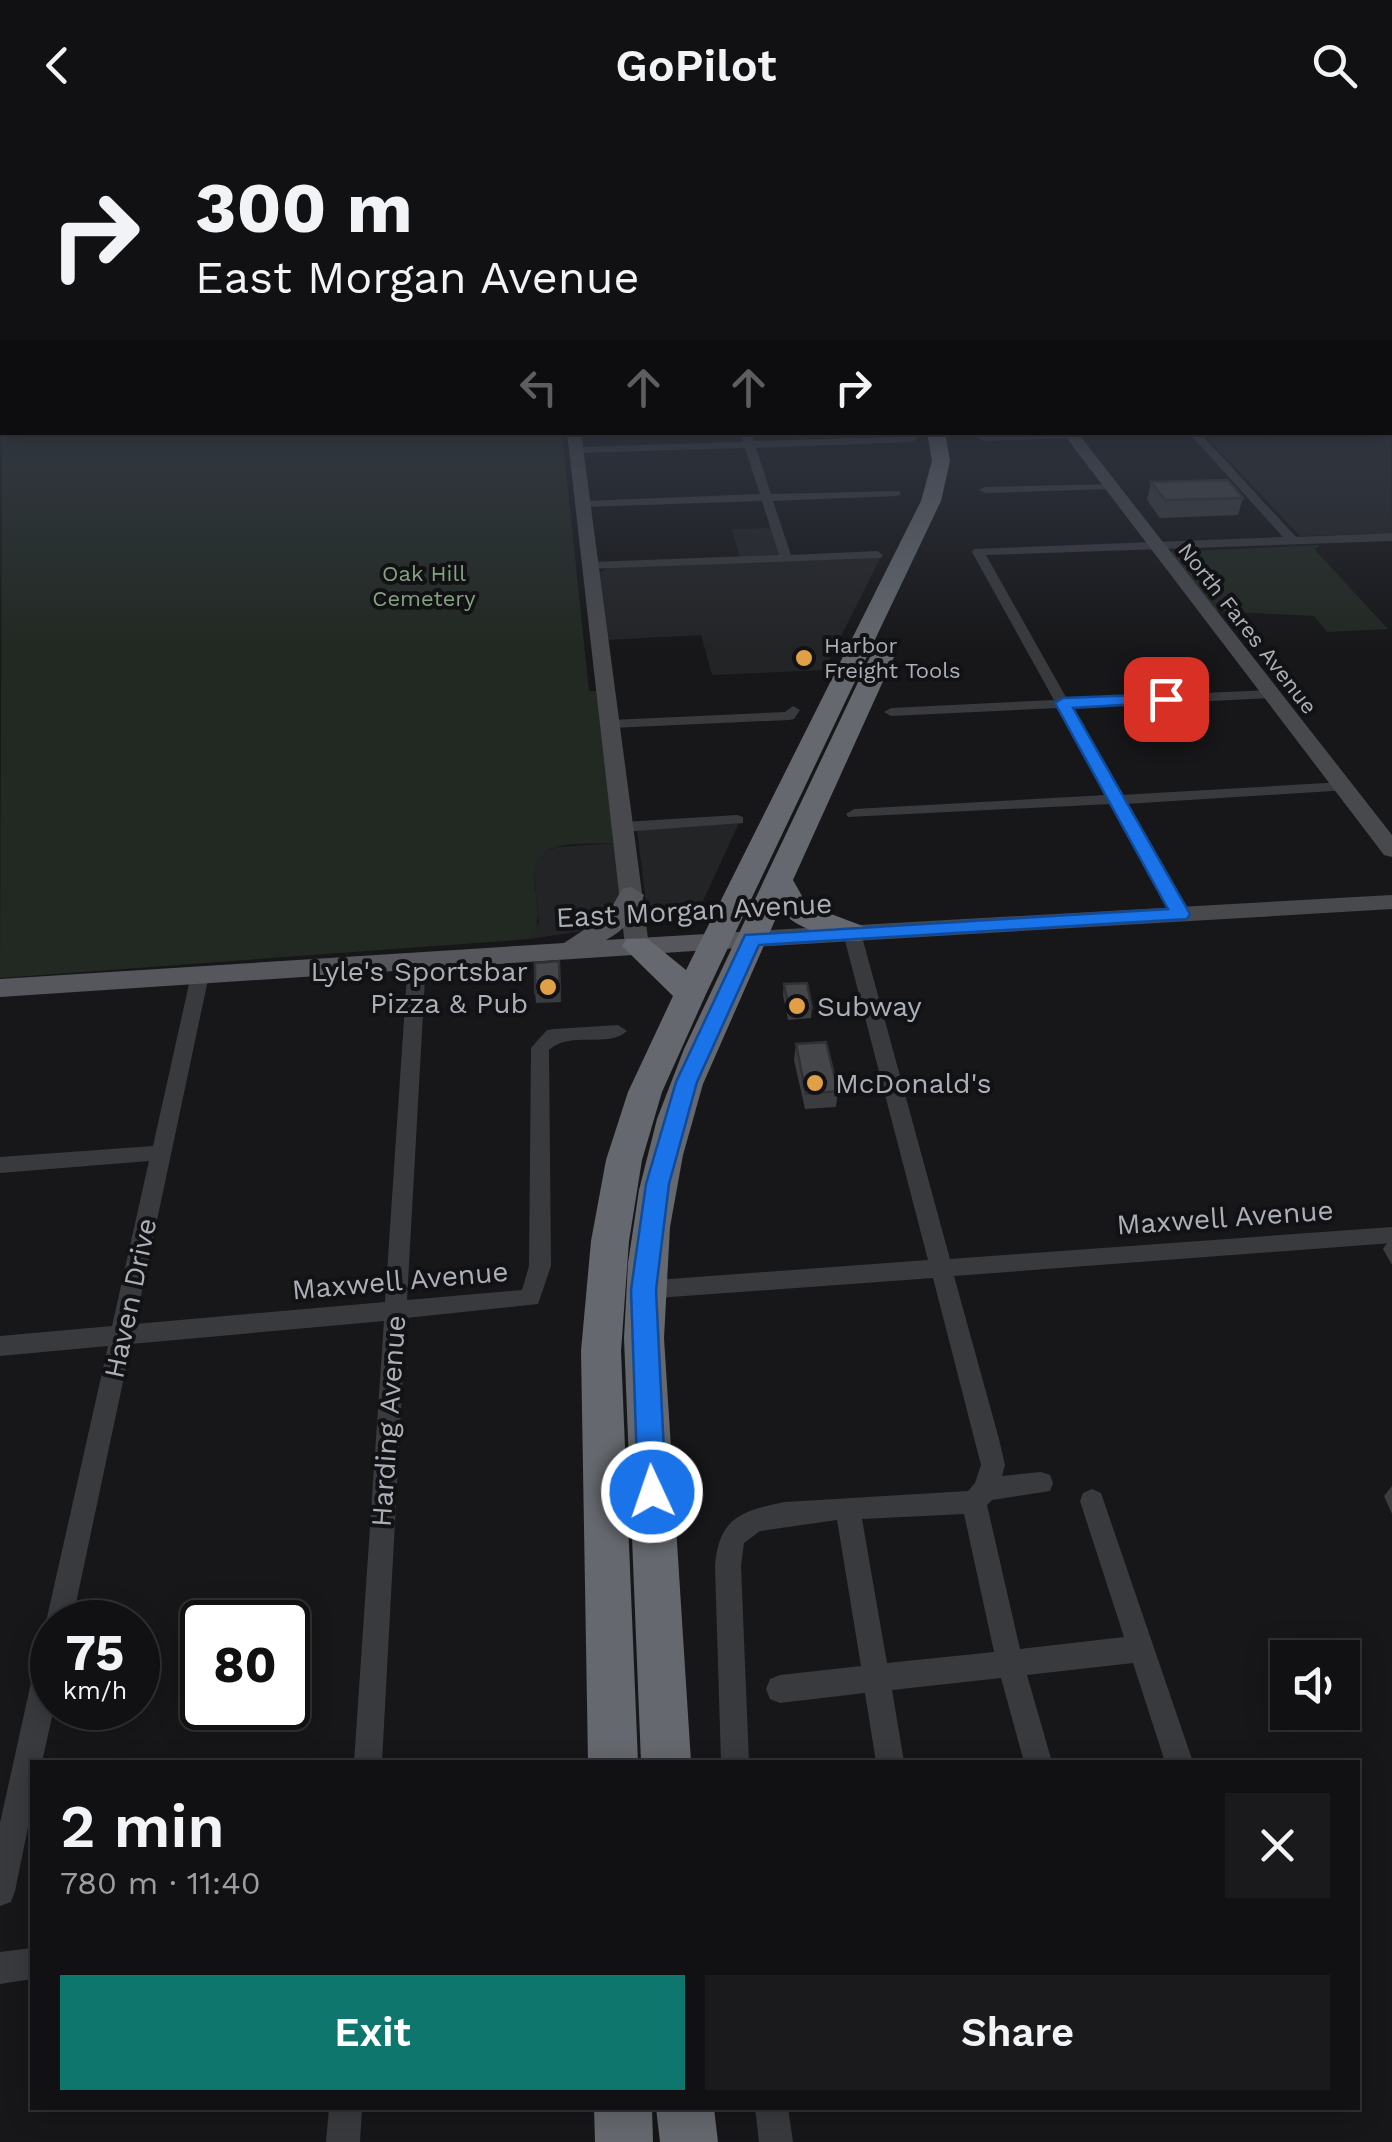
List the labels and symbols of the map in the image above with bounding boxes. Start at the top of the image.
street label: North Fares Avenue [1173,538,1322,719]
park label: Oak Hill Cemetery [372,561,476,611]
place label: Harbor Freight Tools [824,633,961,683]
marker: Harbor Freight Tools [793,647,815,669]
pin [1124,657,1209,742]
street label: East Morgan Avenue [555,887,833,934]
place label: Lyle's Sportsbar Pizza & Pub [310,955,528,1020]
marker: Lyle's Sportsbar Pizza & Pub [537,976,559,998]
place label: Subway [817,990,922,1023]
marker: Subway [786,995,808,1017]
place label: McDonald's [835,1067,992,1100]
marker: McDonald's [804,1072,826,1094]
street label: Maxwell Avenue [1116,1193,1335,1242]
street label: Haven Drive [97,1215,164,1381]
street label: Maxwell Avenue [290,1255,510,1306]
street label: Harding Avenue [365,1314,412,1528]
position arrow [600,1440,704,1544]
speed limit sign: 80 [180,1600,310,1730]

